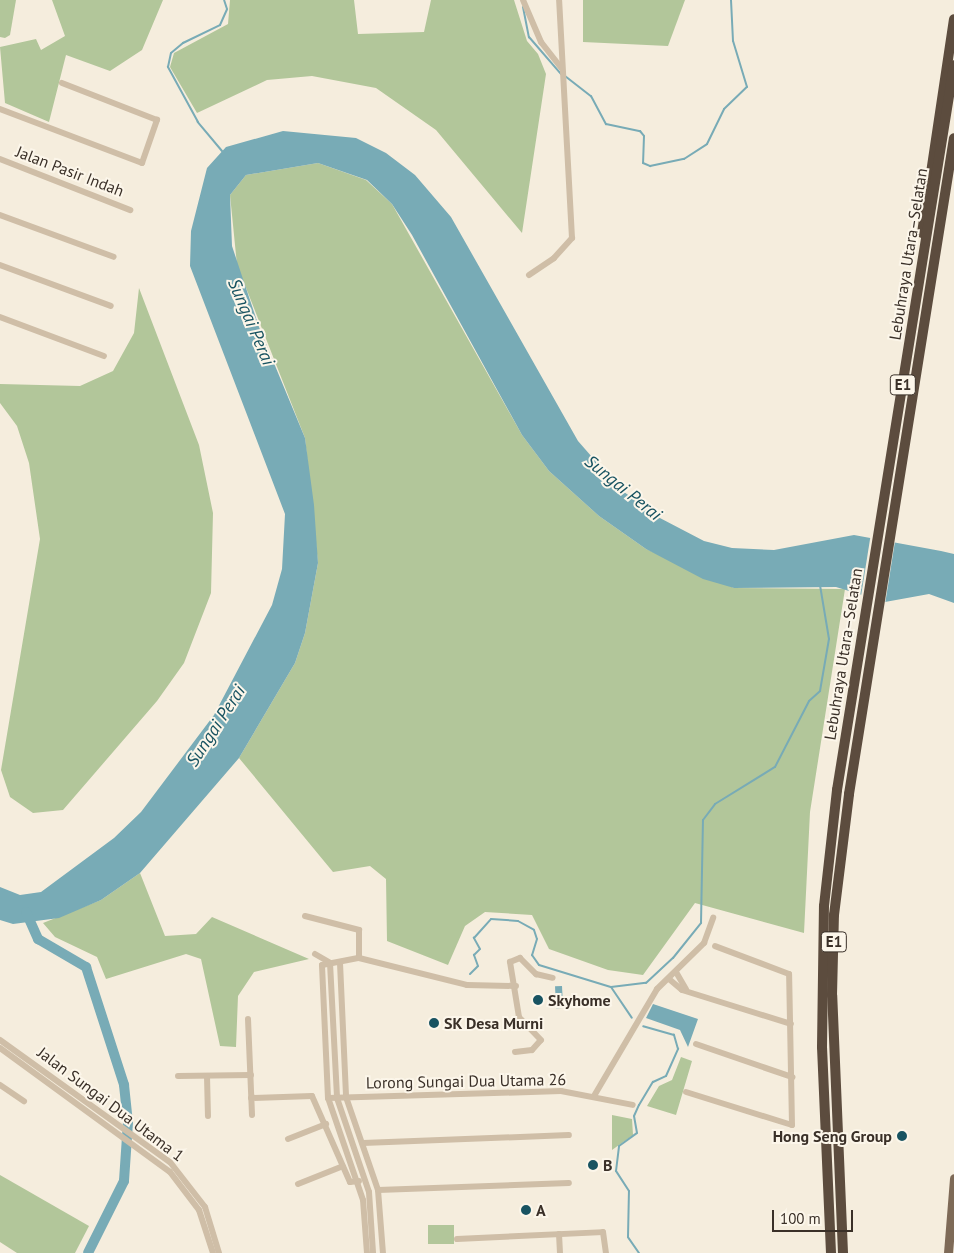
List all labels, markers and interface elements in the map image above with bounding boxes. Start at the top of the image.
street label: Jalan Pasir Indah [13,142,127,200]
street label: Lebuhraya Utara–Selatan [885,167,931,341]
water label: Sungai Perai [223,275,279,369]
road number: E1 [889,372,917,398]
water label: Sungai Perai [580,451,666,525]
street label: Lebuhraya Utara–Selatan [820,567,866,741]
water label: Sungai Perai [182,681,250,771]
road number: E1 [820,930,848,954]
place label: Skyhome [548,990,611,1010]
marker: Skyhome [532,994,544,1006]
place label: SK Desa Murni [444,1013,544,1033]
marker: SK Desa Murni [428,1017,440,1029]
street label: Jalan Sungai Dua Utama 1 [34,1043,188,1165]
street label: Lorong Sungai Dua Utama 26 [366,1070,566,1092]
place label: Hong Seng Group [772,1126,892,1146]
marker: Hong Seng Group [896,1130,908,1142]
place label: B [603,1155,612,1175]
marker: B [587,1159,599,1171]
place label: A [536,1200,546,1220]
scale bar [774,1200,855,1232]
marker: A [520,1204,532,1216]
text: 100 m [780,1209,821,1228]

